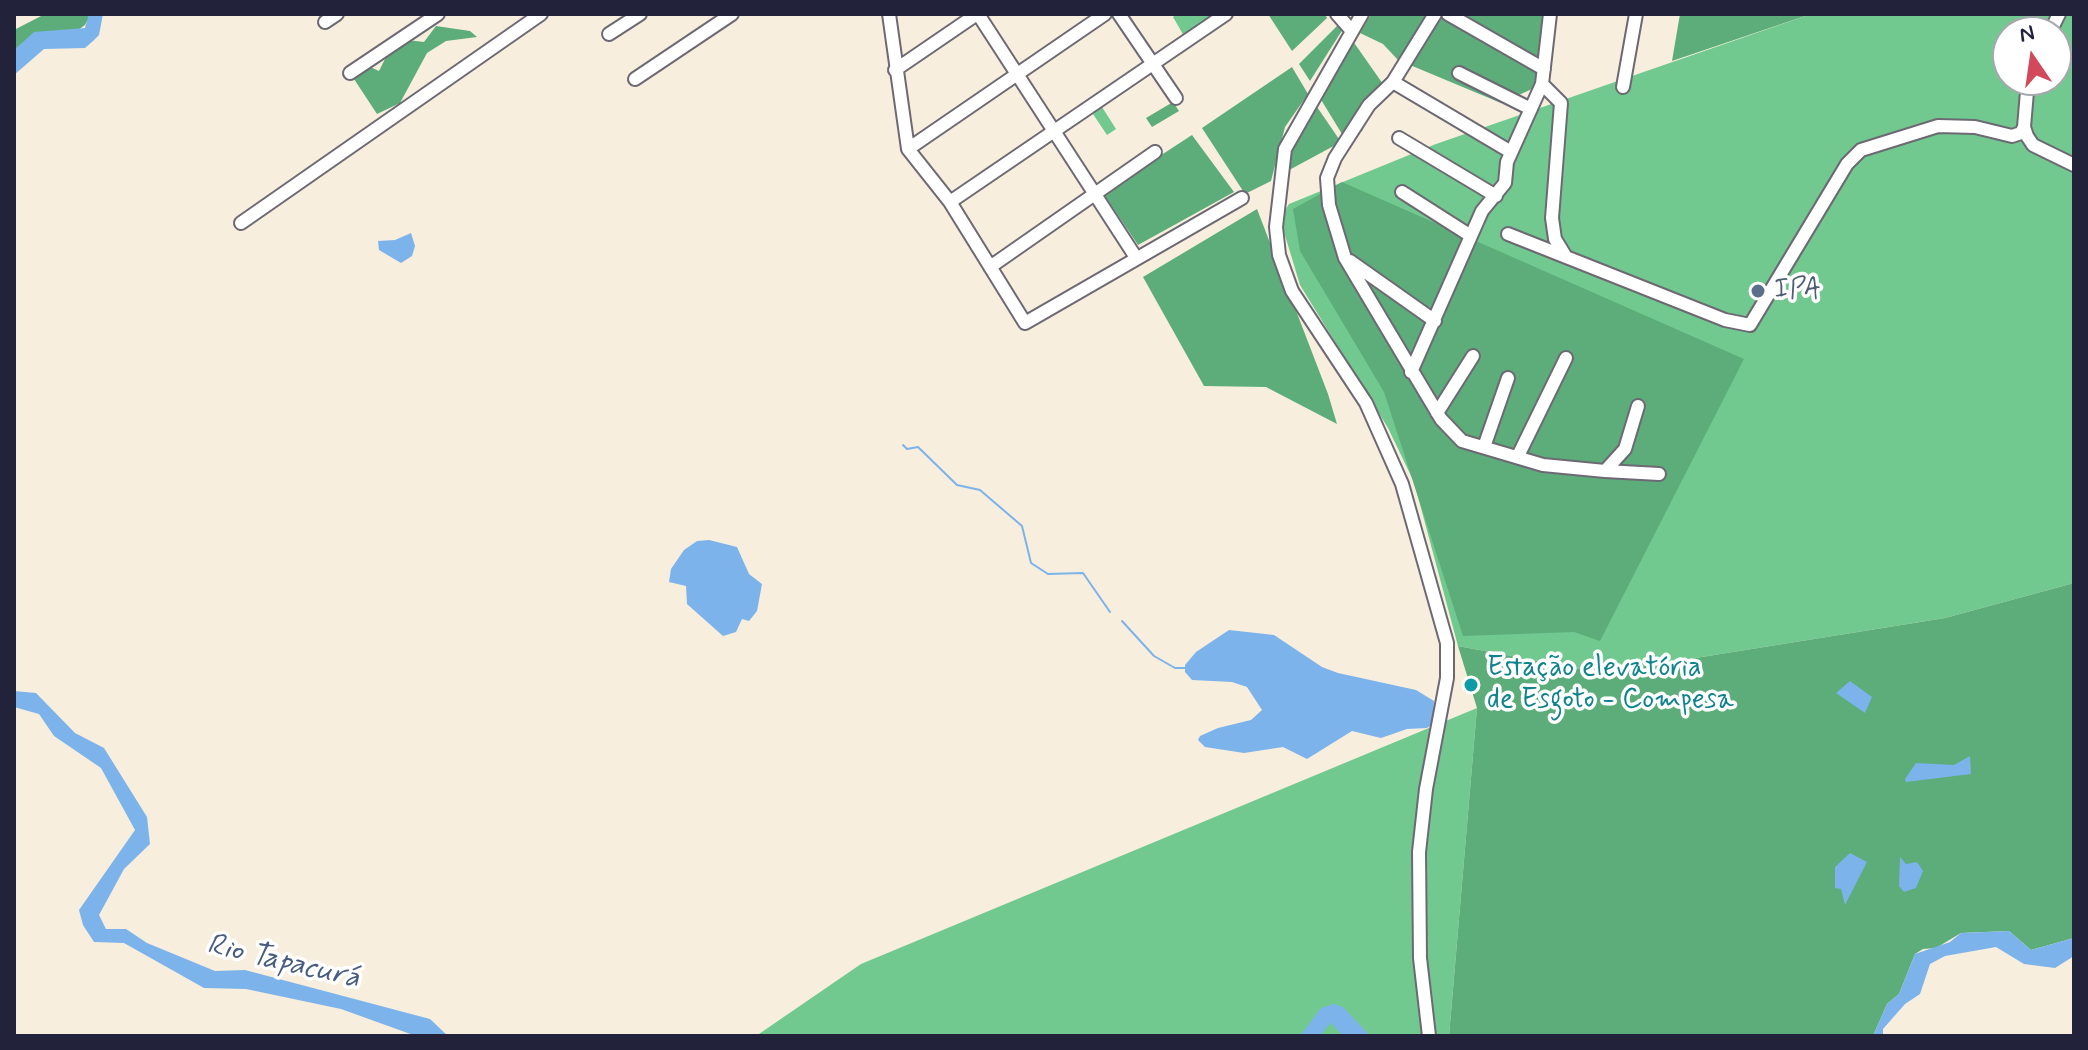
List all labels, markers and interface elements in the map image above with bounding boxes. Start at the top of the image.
north arrow [1992,16,2072,96]
text: N [2017,19,2037,50]
place label: IPA [1774,274,1821,308]
marker: IPA [1749,282,1767,300]
place label: Estação elevatória de Esgoto - Compesa [1487,652,1734,718]
marker: Estação elevatória de Esgoto - Compesa [1462,676,1480,694]
water label: Rio Tapacurá [203,928,363,998]

